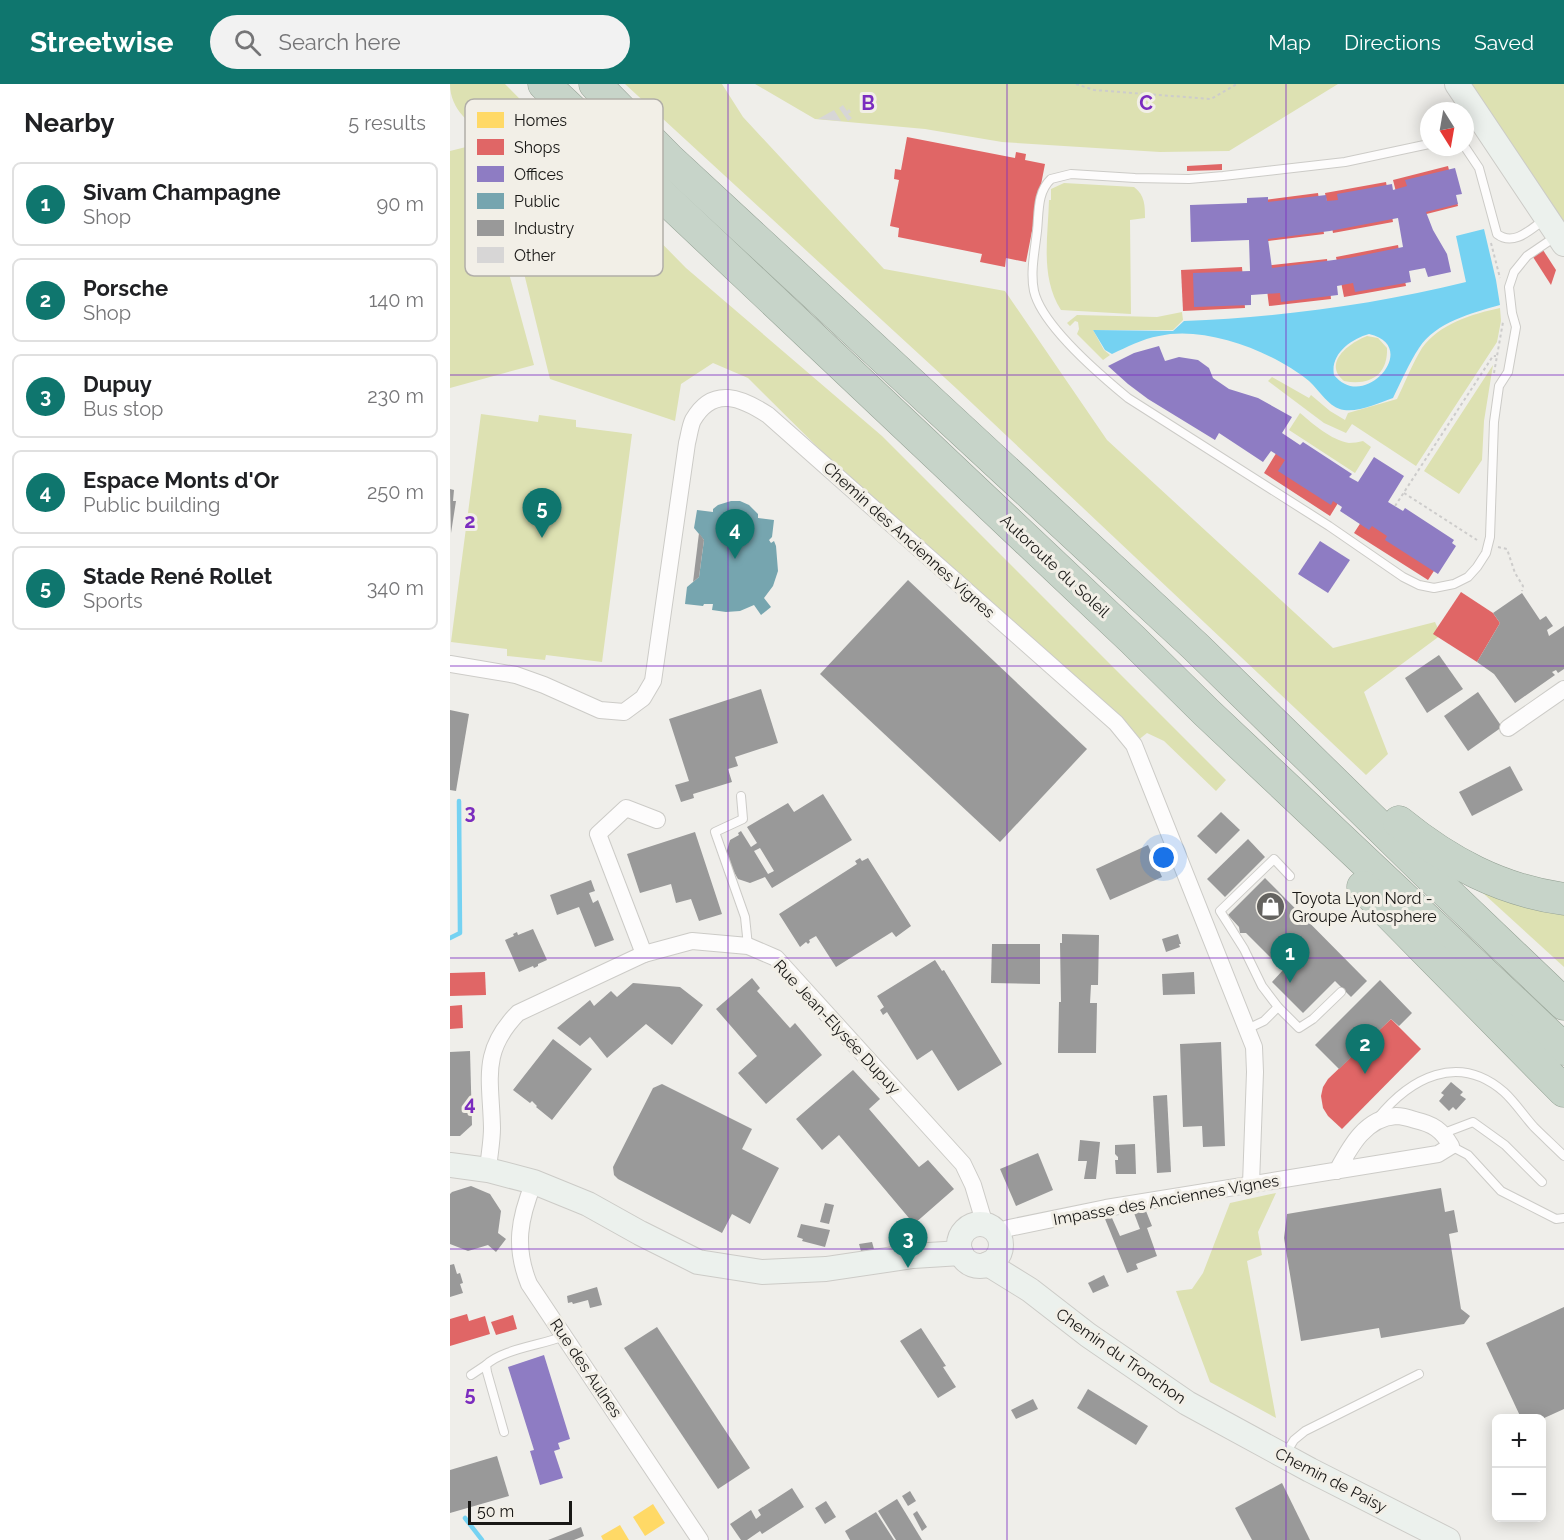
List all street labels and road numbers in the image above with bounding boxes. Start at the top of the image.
street label: Chemin des Anciennes Vignes [819,458,999,622]
street label: Autoroute du Soleil [996,511,1114,622]
street label: Rue Jean-Elysée Dupuy [770,956,904,1098]
street label: Impasse des Anciennes Vignes [1052,1171,1281,1229]
street label: Chemin du Tronchon [1053,1304,1189,1408]
street label: Rue des Aulnes [546,1315,626,1421]
street label: Chemin de Paisy [1272,1444,1390,1517]

